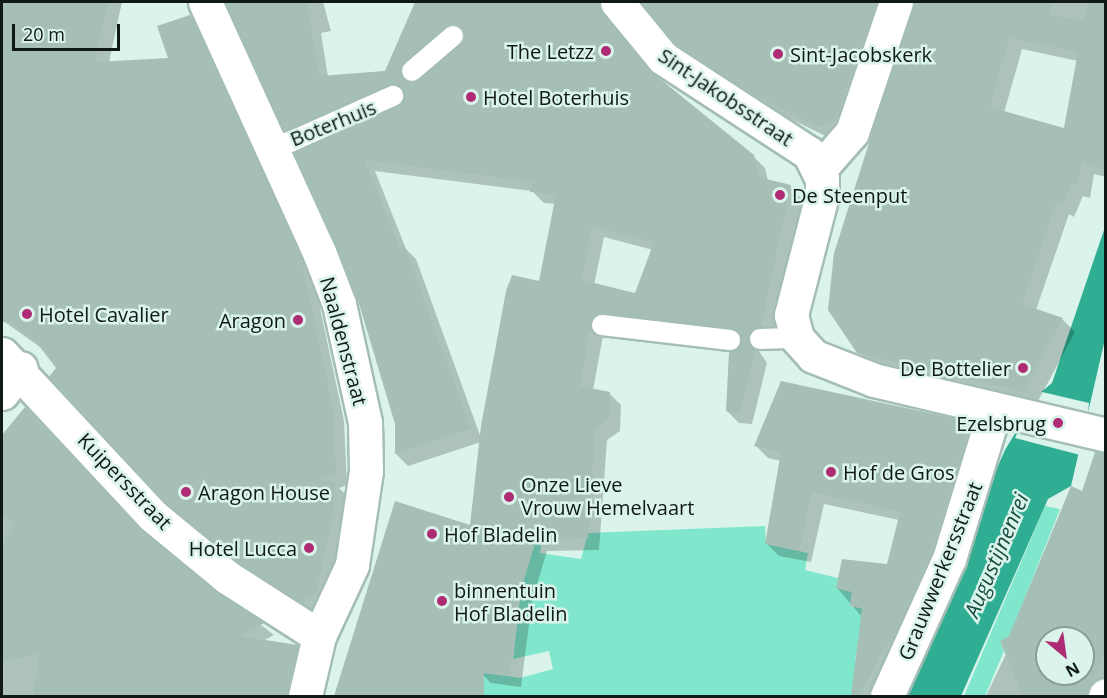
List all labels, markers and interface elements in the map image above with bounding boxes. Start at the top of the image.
scale bar [15,12,123,50]
text: 20 m [23,22,65,46]
place label: The Letzz [507,39,594,63]
place label: Sint-Jacobskerk [790,42,932,66]
street label: Sint-Jakobsstraat [654,43,798,151]
marker: The Letzz [599,44,613,58]
marker: Sint-Jacobskerk [771,47,785,61]
place label: Hotel Boterhuis [483,85,629,109]
marker: Hotel Boterhuis [464,90,478,104]
street label: Boterhuis [287,95,379,151]
place label: De Steenput [792,183,907,207]
marker: De Steenput [773,188,787,202]
street label: Naaldenstraat [315,274,373,408]
place label: Hotel Cavalier [39,302,169,326]
marker: Hotel Cavalier [20,307,34,321]
place label: Aragon [219,308,286,332]
marker: Aragon [291,313,305,327]
place label: De Bottelier [900,356,1011,380]
marker: De Bottelier [1016,361,1030,375]
place label: Ezelsbrug [956,411,1046,435]
marker: Ezelsbrug [1051,416,1065,430]
street label: Kuipersstraat [73,428,177,534]
place label: Hof de Gros [843,460,955,484]
marker: Hof de Gros [824,465,838,479]
place label: Onze Lieve Vrouw Hemelvaart [521,473,694,520]
street label: Grauwwerkersstraat [893,478,987,664]
place label: Aragon House [198,480,330,504]
marker: Aragon House [179,485,193,499]
water label: Augustijnenrei [959,489,1033,621]
marker: Onze Lieve Vrouw Hemelvaart [502,490,516,504]
place label: Hof Bladelin [444,522,558,546]
marker: Hof Bladelin [425,527,439,541]
place label: Hotel Lucca [189,536,297,560]
marker: Hotel Lucca [302,541,316,555]
place label: binnentuin Hof Bladelin [454,578,568,625]
marker: binnentuin Hof Bladelin [435,594,449,608]
north arrow [1035,626,1095,686]
text: N [1062,657,1084,683]

